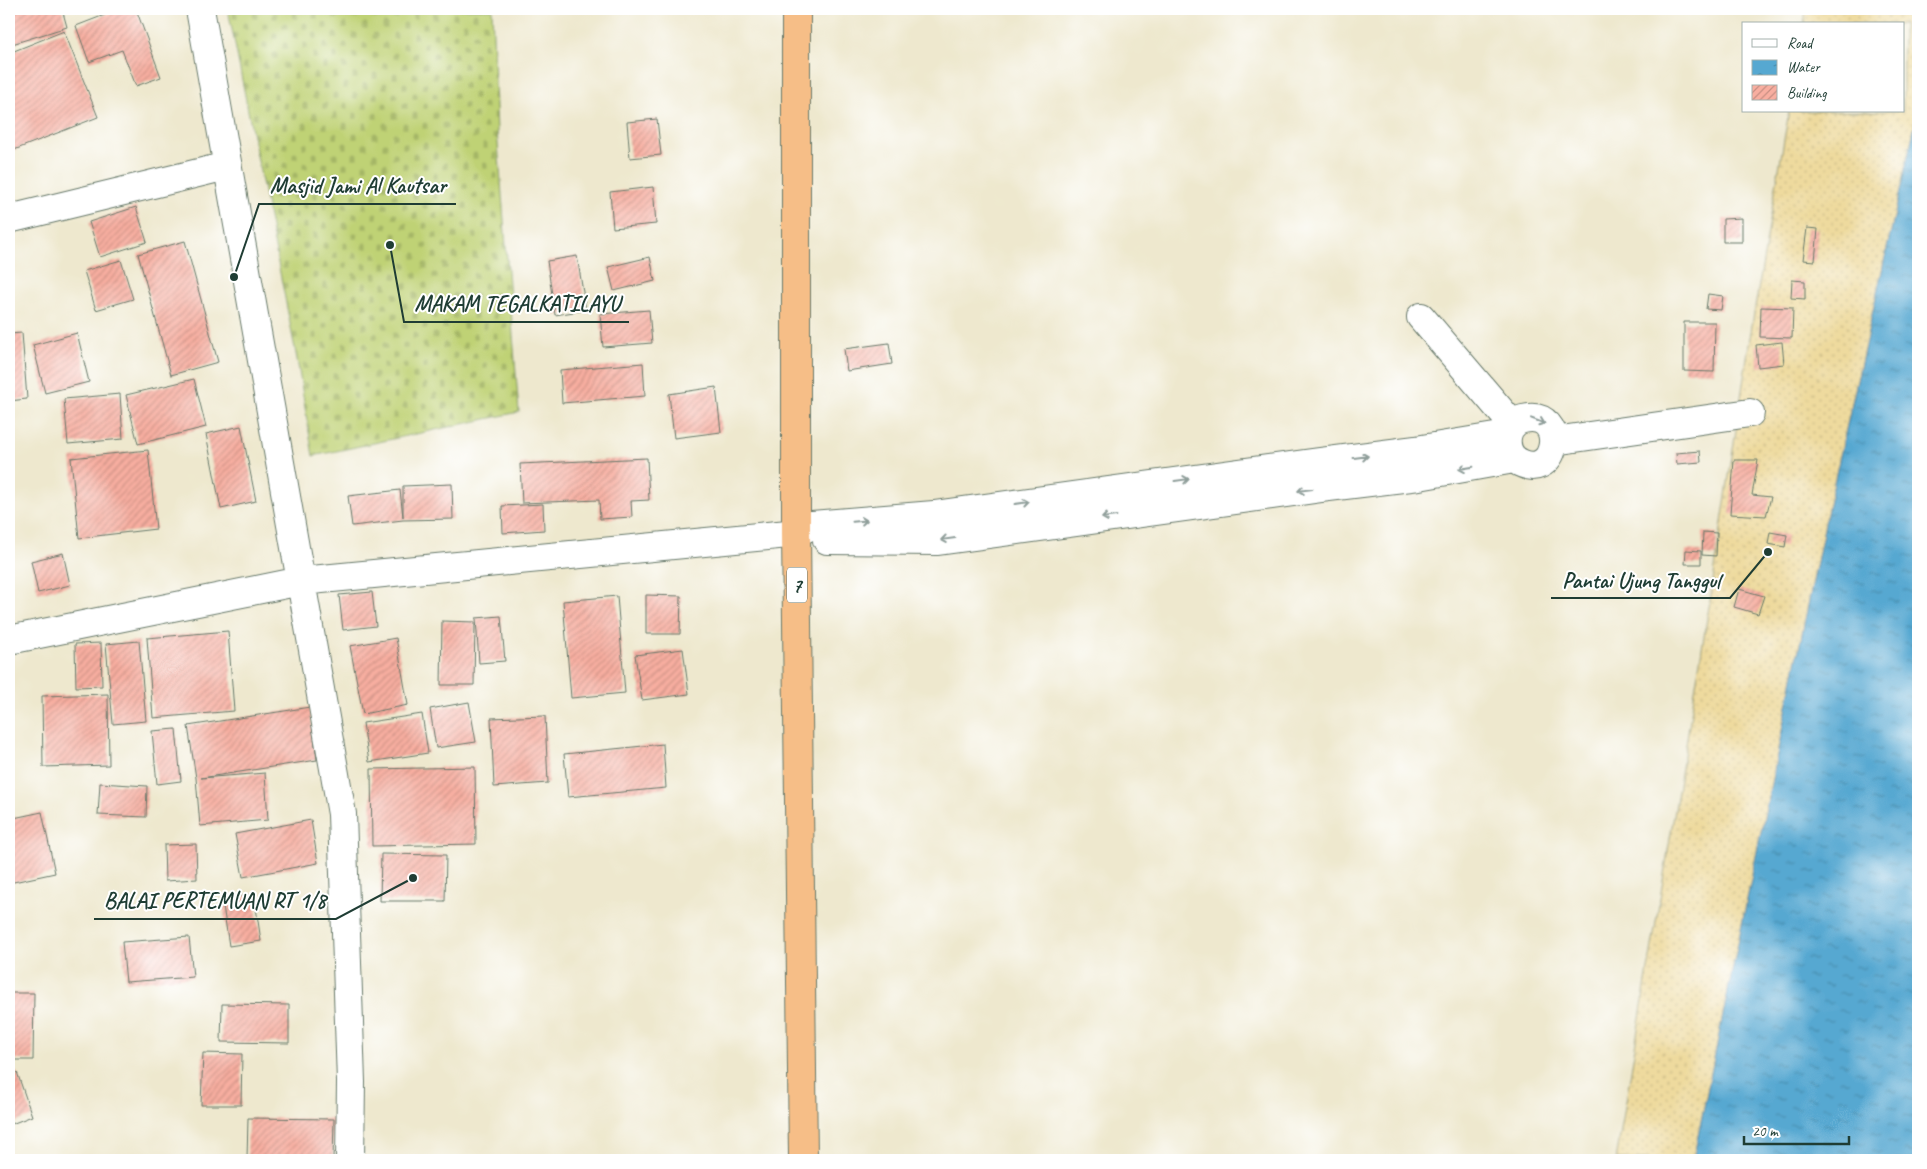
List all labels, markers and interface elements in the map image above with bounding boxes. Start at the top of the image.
legend [1742,22,1904,112]
text: Road [1787,34,1814,53]
text: Water [1787,58,1821,77]
text: Building [1787,84,1827,103]
callout: Masjid Jami Al Kautsar [259,167,456,204]
text: Masjid Jami Al Kautsar [270,172,448,200]
callout: MAKAM TEGALKATILAYU [404,285,629,322]
text: MAKAM TEGALKATILAYU [414,290,624,318]
one-way arrow [1530,417,1545,426]
one-way arrow [1353,452,1369,462]
one-way arrow [1458,464,1474,473]
one-way arrow [1174,475,1190,485]
one-way arrow [1297,485,1313,495]
one-way arrow [1013,497,1029,507]
one-way arrow [1101,512,1117,522]
one-way arrow [852,516,868,526]
one-way arrow [940,535,956,545]
callout: Pantai Ujung Tanggul [1551,561,1730,598]
text: Pantai Ujung Tanggul [1562,567,1724,595]
road number: 7 [787,568,807,602]
callout: BALAI PERTEMUAN RT 1/8 [94,882,336,919]
text: BALAI PERTEMUAN RT 1/8 [104,887,329,915]
scale bar [1744,1114,1850,1146]
text: 20 m [1752,1122,1779,1141]

